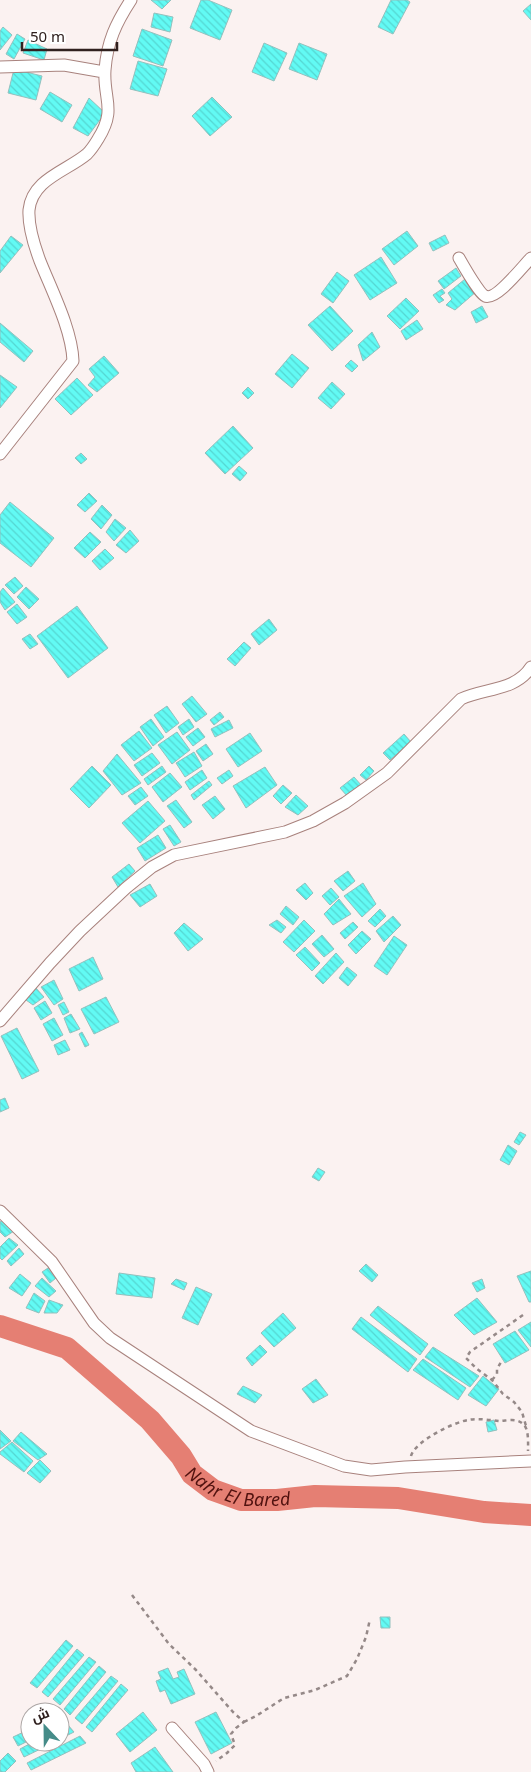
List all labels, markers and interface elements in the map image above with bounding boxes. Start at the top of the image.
scale bar [22,20,118,52]
text: 50 m [30,26,65,46]
water label: Nahr El Bared [181,1460,292,1511]
north arrow [20,1702,70,1752]
text: ش [28,1702,52,1727]

